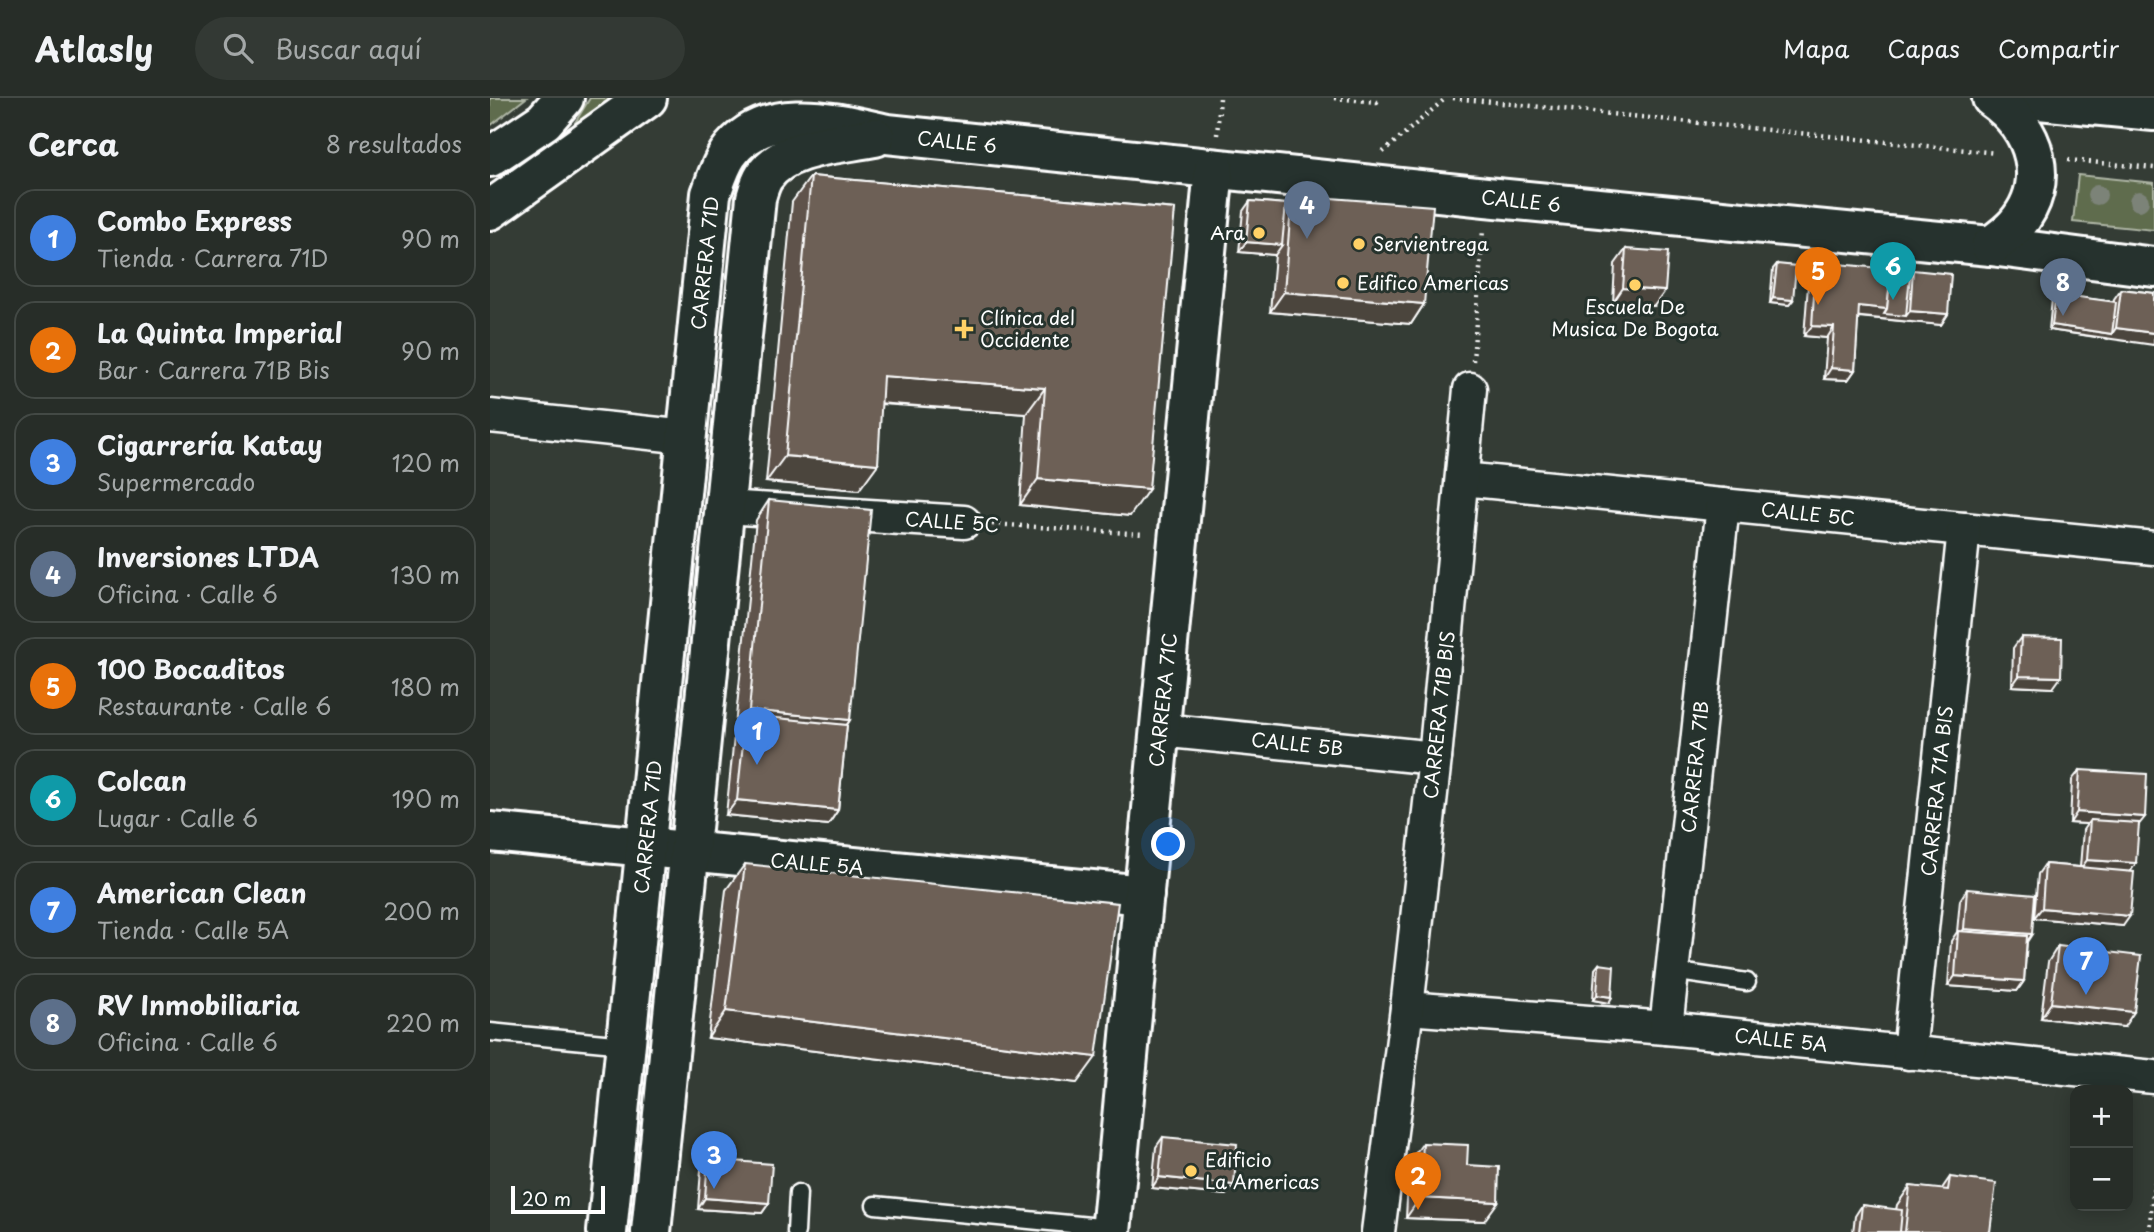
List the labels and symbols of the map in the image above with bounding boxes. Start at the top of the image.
street label: CALLE 6 [916,123,998,159]
pin: 4 [1284,181,1330,239]
street label: CALLE 6 [1480,182,1562,218]
street label: CARRERA 71D [683,195,725,331]
place label: Ara [1210,218,1245,246]
marker: Ara [1251,225,1267,241]
place label: Servientrega [1373,229,1489,257]
marker: Servientrega [1351,236,1367,252]
pin: 6 [1870,242,1916,300]
pin: 5 [1795,247,1841,305]
pin: 8 [2040,258,2086,316]
place label: Edifico Americas [1357,268,1509,296]
marker: Edifico Americas [1335,275,1351,291]
marker: Escuela De Musica De Bogota [1627,277,1643,293]
place label: Escuela De Musica De Bogota [1551,292,1719,342]
place label: Clínica del Occidente [980,303,1075,353]
marker: Clínica del Occidente [954,319,974,339]
street label: CALLE 5C [1760,494,1856,532]
street label: CALLE 5C [904,504,1000,538]
street label: CARRERA 71B BIS [1415,629,1461,800]
street label: CARRERA 71C [1141,631,1183,768]
street label: CARRERA 71B [1673,700,1715,834]
street label: CARRERA 71A BIS [1913,704,1959,878]
pin: 1 [734,707,780,765]
street label: CALLE 5B [1250,724,1344,762]
street label: CARRERA 71D [626,759,668,895]
your location [1151,827,1185,861]
street label: CALLE 5A [769,845,865,881]
pin: 7 [2063,937,2109,995]
street label: CALLE 5A [1733,1020,1829,1058]
pin: 3 [691,1131,737,1189]
place label: Edificio La Americas [1205,1145,1319,1195]
pin: 2 [1395,1152,1441,1210]
marker: Edificio La Americas [1183,1163,1199,1179]
scale bar [511,1183,606,1215]

